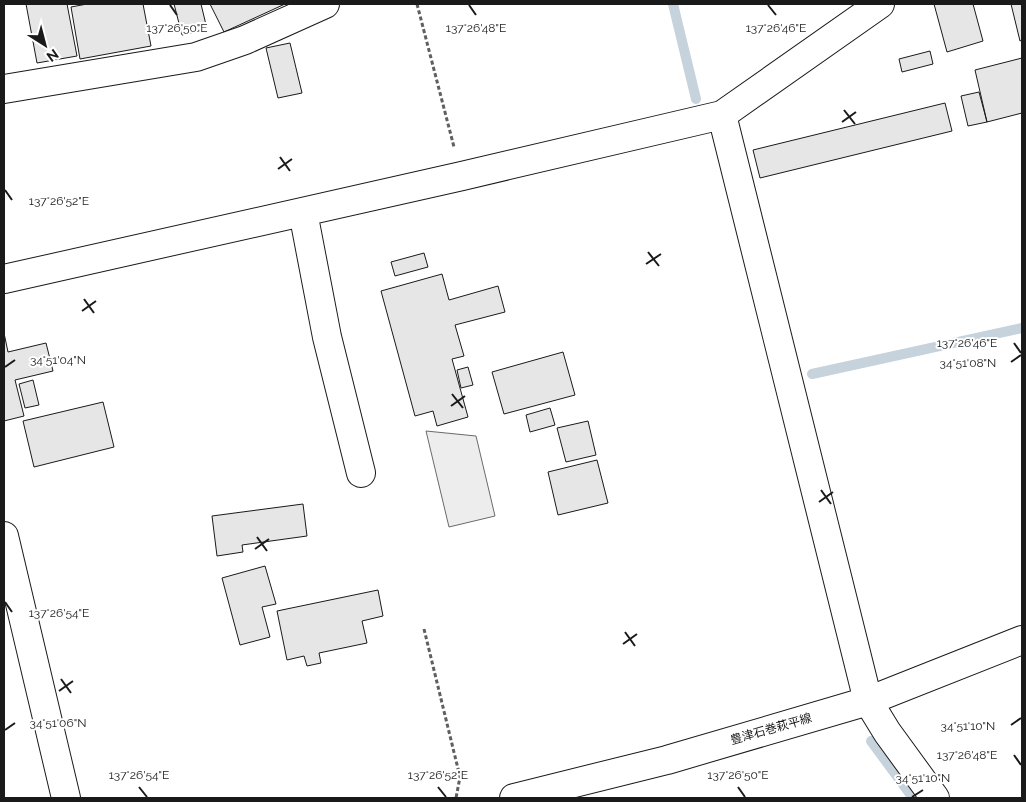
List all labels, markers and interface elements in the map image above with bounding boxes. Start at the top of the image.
north arrow [20,20,70,70]
text: 137°26'50"E [146,21,208,35]
text: 137°26'48"E [446,21,506,35]
text: 137°26'46"E [746,21,806,35]
text: N [44,46,62,65]
text: 137°26'52"E [29,194,89,208]
text: 137°26'46"E [937,336,997,350]
text: 34°51'04"N [30,353,86,367]
text: 34°51'08"N [940,356,996,370]
text: 137°26'54"E [29,606,89,620]
street label: 豊津石巻萩平線 [729,711,813,747]
text: 34°51'06"N [30,716,86,730]
text: 34°51'10"N [941,719,995,733]
text: 137°26'48"E [937,748,997,762]
text: 137°26'54"E [109,768,169,782]
text: 137°26'52"E [408,768,468,782]
text: 137°26'50"E [707,768,769,782]
text: 34°51'10"N [896,771,950,785]

